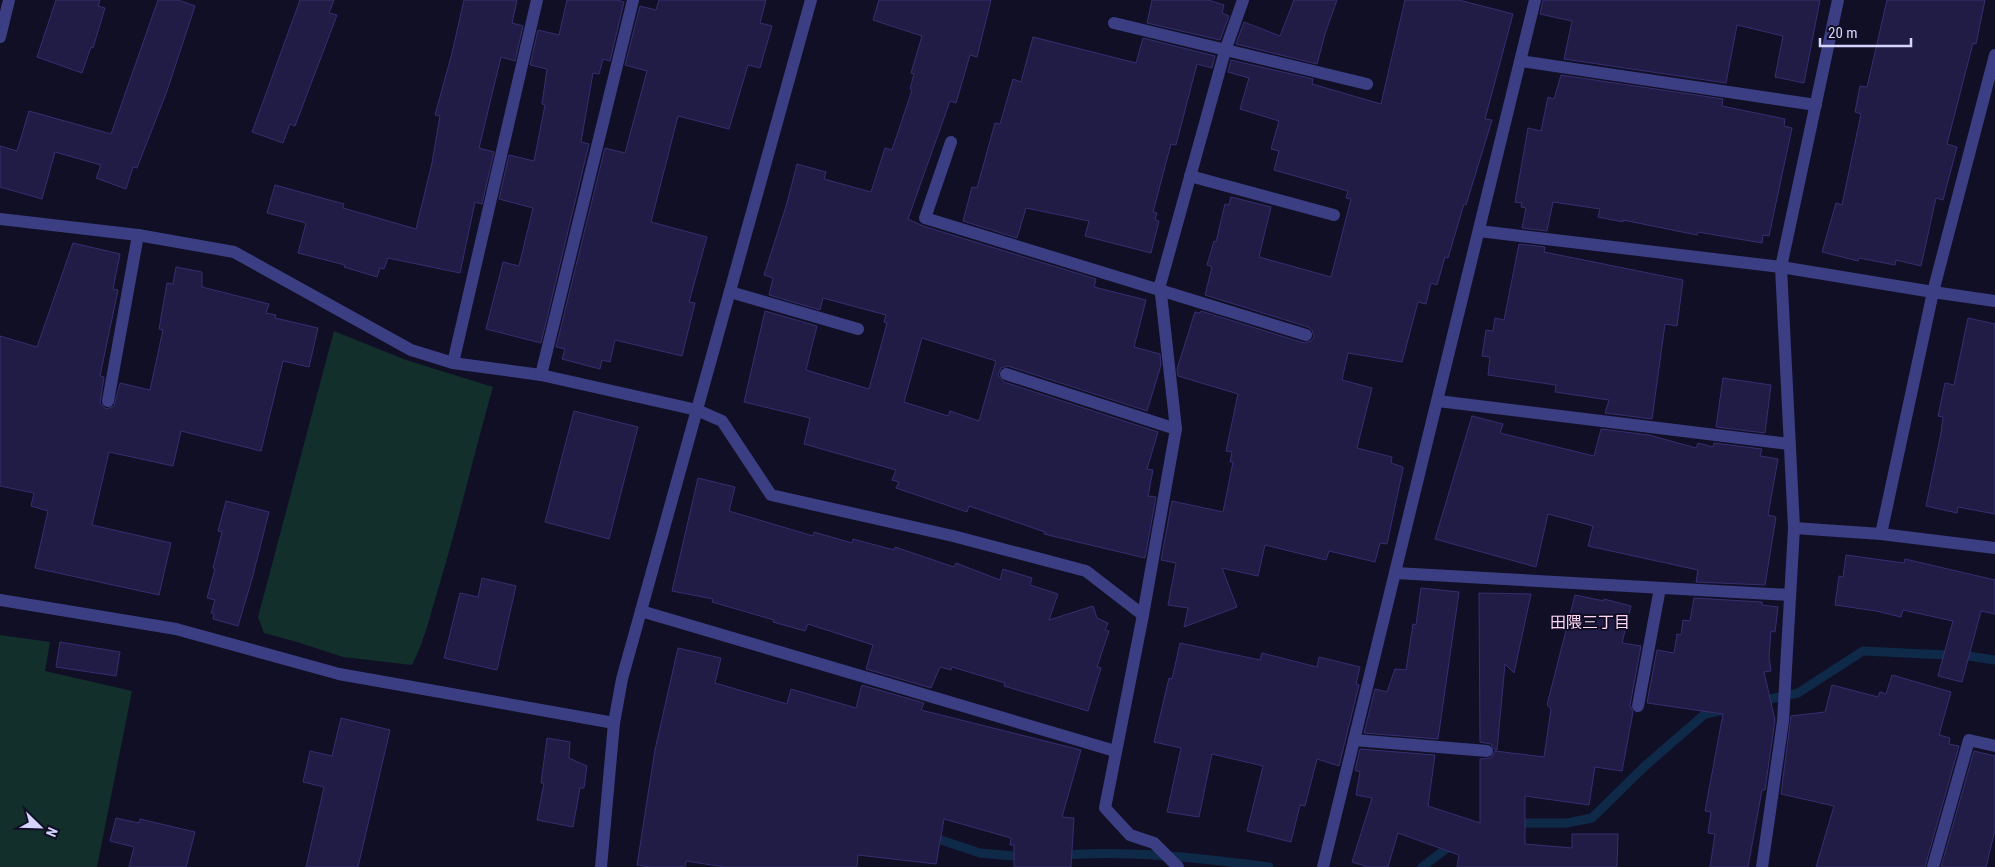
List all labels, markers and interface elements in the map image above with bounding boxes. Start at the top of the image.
scale bar [1820,15,1911,47]
text: 20 m [1828,24,1858,42]
district label: 田隈三丁目 [1550,613,1630,632]
north arrow [15,802,65,852]
text: N [43,825,61,839]

